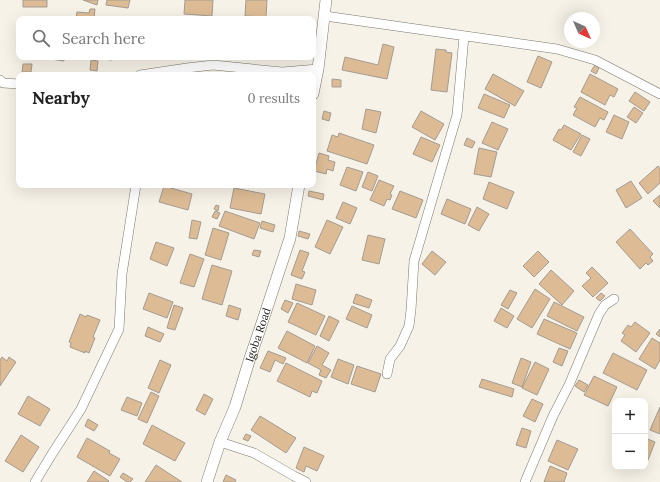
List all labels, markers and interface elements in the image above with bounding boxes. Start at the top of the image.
north arrow [564,12,600,48]
search box [16,16,316,60]
icon: search [30,27,52,49]
text: Search here [62,29,145,48]
text: Nearby [32,87,90,109]
text: 0 results [248,90,300,107]
street label: Igoba Road [242,305,274,364]
map controls [612,398,648,470]
button: + [612,398,648,434]
button: − [612,434,648,470]

